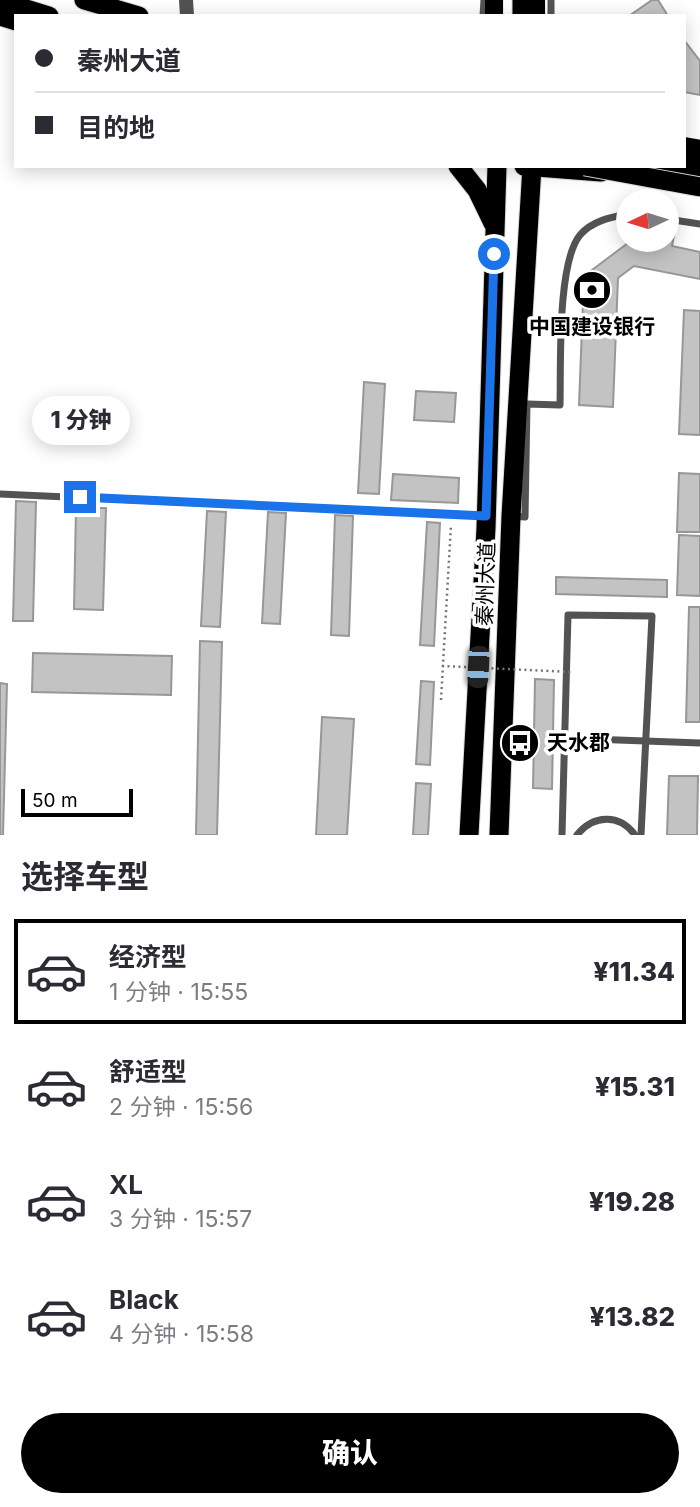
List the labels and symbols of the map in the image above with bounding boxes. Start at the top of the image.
north arrow [616,189,679,252]
route start [478,238,510,270]
bank icon: 中国建设银行 [571,269,613,311]
place label: 中国建设银行 [529,314,655,339]
callout: 1 分钟 [31,396,129,444]
route end [64,481,96,513]
street label: 秦州大道 [472,542,499,626]
car [467,645,490,689]
bus stop icon: 天水郡 [499,722,541,764]
place label: 天水郡 [547,730,610,755]
scale bar [21,786,133,818]

